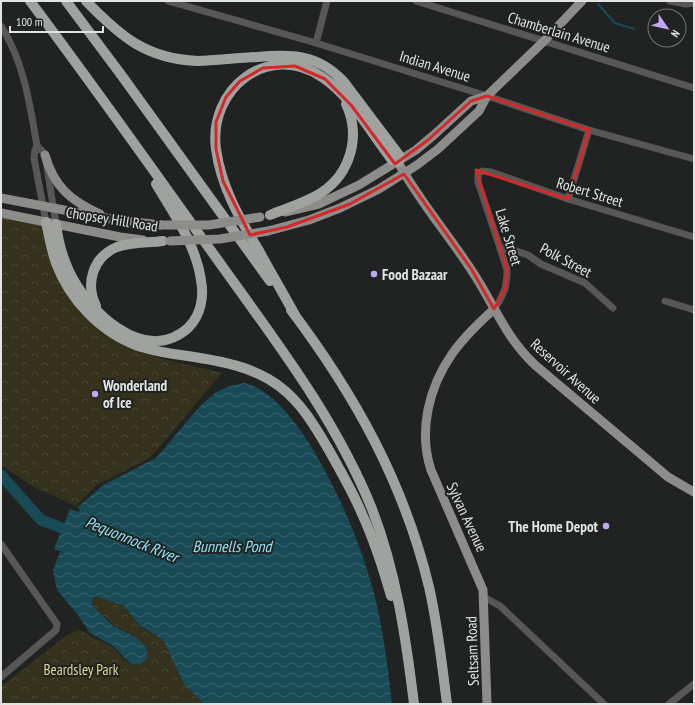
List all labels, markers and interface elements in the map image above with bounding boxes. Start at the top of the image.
street label: Chamberlain Avenue [505,7,613,57]
scale bar [10,8,103,34]
north arrow [647,8,687,48]
text: 100 m [16,14,43,29]
text: N [668,27,683,40]
street label: Indian Avenue [397,46,473,86]
street label: Robert Street [554,173,626,211]
street label: Chopsey Hill Road [65,202,159,236]
street label: Lake Street [491,206,527,268]
street label: Polk Street [537,238,595,282]
place label: Food Bazaar [382,265,448,284]
marker: Food Bazaar [369,269,379,279]
street label: Reservoir Avenue [527,334,605,408]
place label: Wonderland of Ice [102,376,168,412]
marker: Wonderland of Ice [90,389,100,399]
street label: Sylvan Avenue [443,479,491,555]
water label: Pequonnock River [83,511,184,568]
place label: The Home Depot [508,517,599,536]
marker: The Home Depot [601,521,611,531]
water label: Bunnells Pond [192,536,274,556]
street label: Seltsam Road [461,616,483,686]
park label: Beardsley Park [43,660,119,679]

